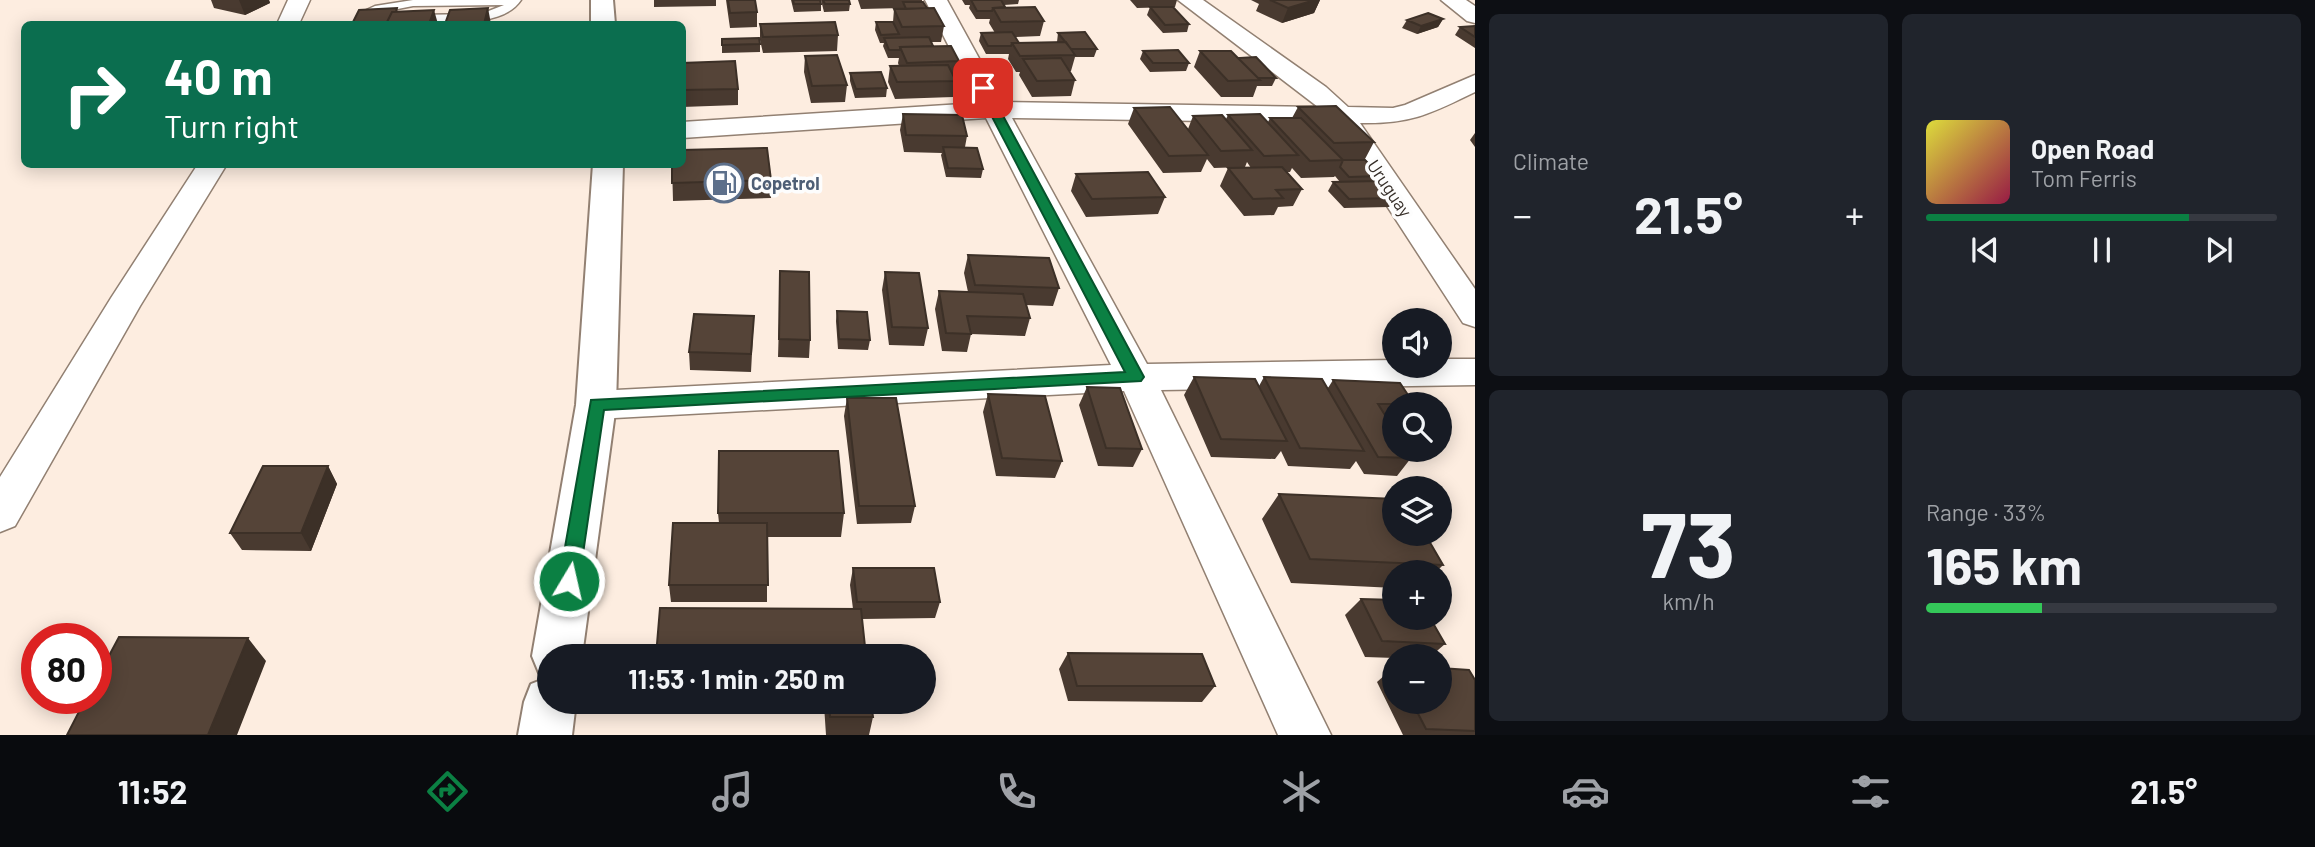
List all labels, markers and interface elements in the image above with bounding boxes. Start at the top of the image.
text: 40 m [164,46,272,105]
icon: right [49,49,140,140]
pin [953,58,1013,118]
icon: arrive [964,69,1002,107]
text: Turn right [164,106,299,144]
text: Open Road [2031,133,2154,164]
text: Climate [1513,147,1589,175]
street label: Uruguay [1363,155,1417,221]
fuel station icon: Copetrol [703,162,745,204]
text: Tom Ferris [2031,164,2137,192]
place label: Copetrol [751,172,820,194]
text: 21.5° [1634,182,1743,244]
text: − [1513,191,1532,237]
text: + [1845,191,1864,237]
icon: previous [1966,231,2004,269]
icon: pause [2083,231,2121,269]
icon: next [2200,231,2238,269]
map controls [1382,308,1452,714]
button: sound [1382,308,1452,378]
button: search [1382,392,1452,462]
button: layers [1382,476,1452,546]
text: 73 [1641,487,1736,596]
text: Range · 33% [1926,498,2046,526]
text: 165 km [1926,533,2082,595]
position arrow [532,544,606,618]
button: + [1382,560,1452,630]
text: km/h [1662,587,1715,615]
speed limit sign: 80 [21,623,112,714]
button: − [1382,644,1452,714]
text: 11:53 · 1 min · 250 m [628,663,845,694]
icon: directions [423,767,472,816]
icon: music [708,767,757,816]
icon: phone [992,767,1041,816]
icon: climate [1277,767,1326,816]
icon: car [1561,767,1610,816]
icon: filters [1846,767,1895,816]
text: 11:52 [118,772,187,810]
text: 21.5° [2130,772,2197,810]

